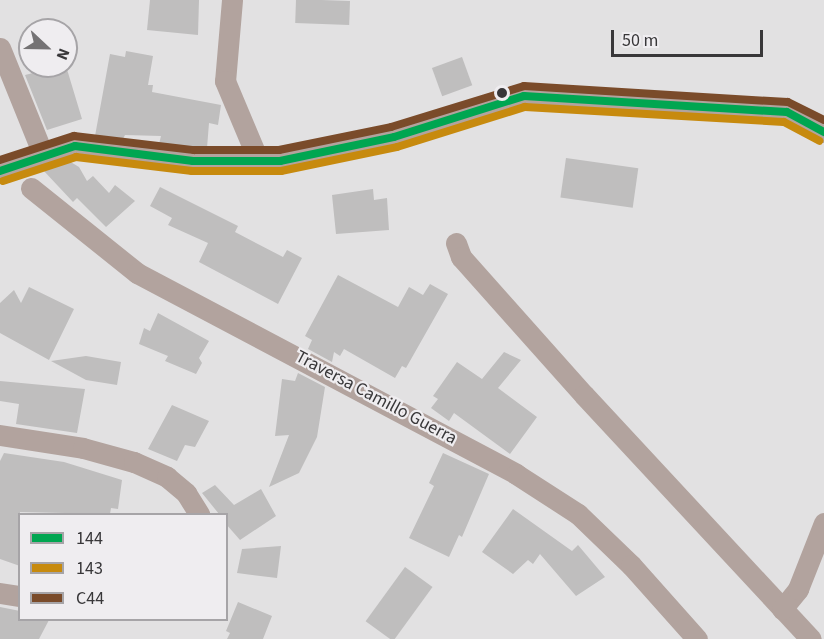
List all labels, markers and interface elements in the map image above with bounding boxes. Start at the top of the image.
north arrow [18,18,78,78]
scale bar [614,18,766,56]
text: 50 m [622,28,658,53]
text: N [51,45,75,63]
unlabelled marker [496,87,508,99]
street label: Traversa Camillo Guerra [292,346,460,450]
legend [18,513,228,621]
text: 144 [76,526,103,551]
text: 143 [76,556,103,581]
text: C44 [76,586,104,611]

